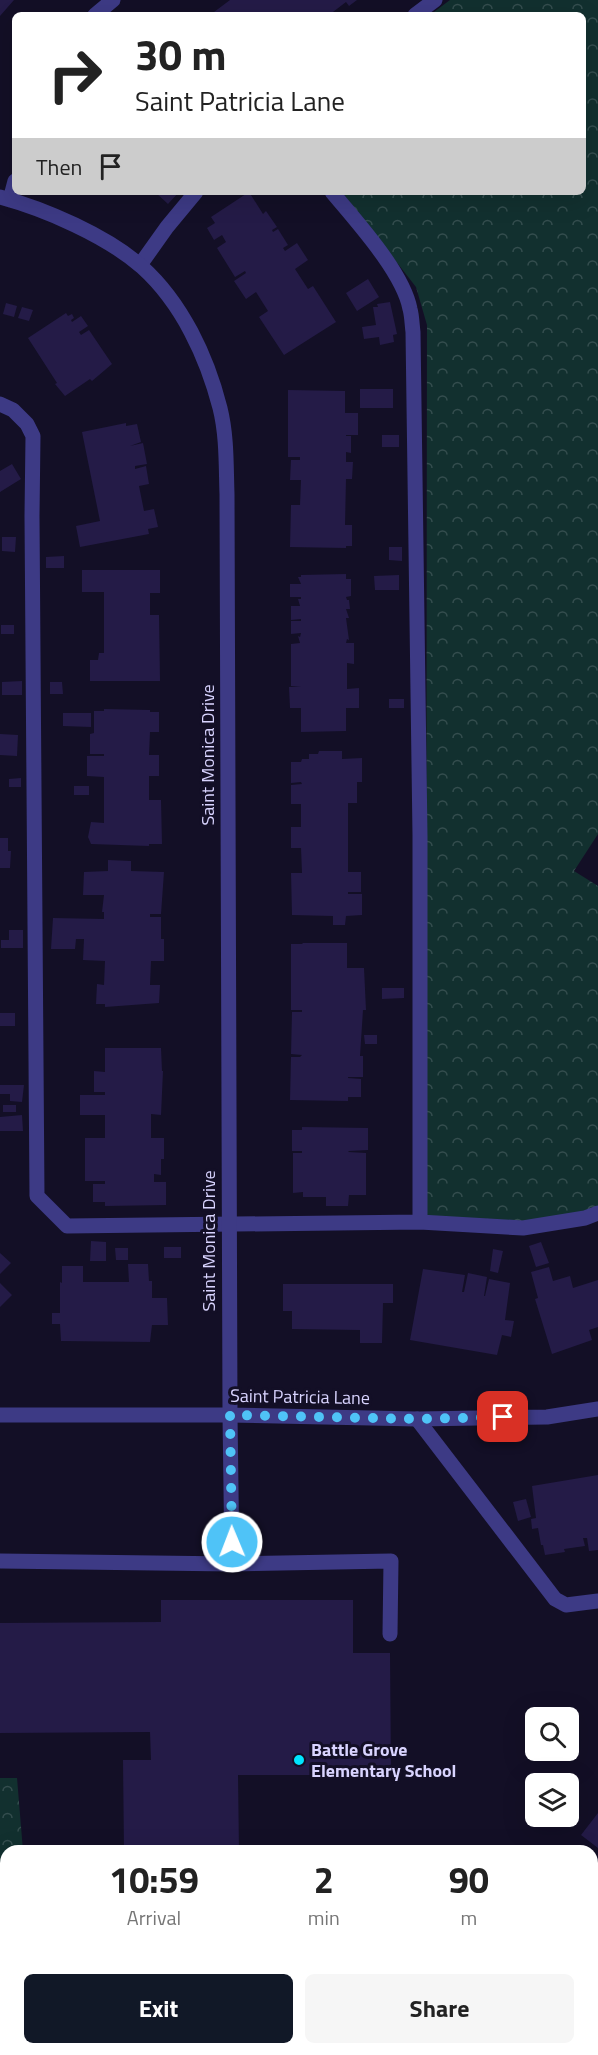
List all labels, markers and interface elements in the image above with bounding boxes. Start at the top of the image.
text: 30 m [135,22,227,86]
icon: right [36,36,114,114]
text: Saint Patricia Lane [135,80,345,121]
text: Then [36,150,82,184]
icon: arrive [94,150,127,183]
street label: Saint Monica Drive [194,685,221,825]
street label: Saint Monica Drive [195,1171,222,1311]
street label: Saint Patricia Lane [230,1382,370,1411]
pin [477,1391,528,1442]
icon: arrive [486,1400,519,1433]
position arrow [200,1510,264,1574]
map controls [525,1707,579,1827]
button: search [525,1707,579,1761]
place label: Battle Grove Elementary School [311,1736,456,1784]
marker: Battle Grove Elementary School [292,1753,306,1767]
button: layers [525,1773,579,1827]
text: 10:59 [109,1852,199,1907]
text: 2 [314,1852,334,1907]
text: 90 [449,1852,489,1907]
text: Arrival [127,1902,181,1933]
text: min [308,1902,340,1933]
text: m [460,1902,477,1933]
button: Exit [24,1974,293,2043]
button: Share [305,1974,574,2043]

